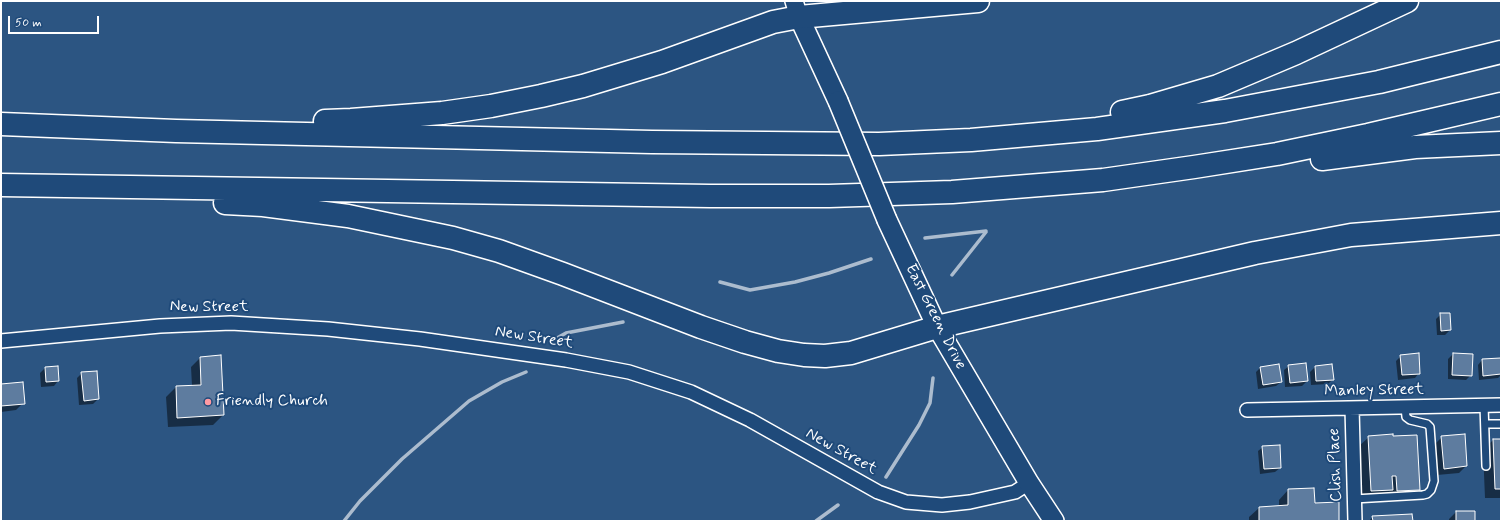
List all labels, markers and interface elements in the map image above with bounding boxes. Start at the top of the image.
scale bar [10,8,101,34]
text: 50 m [15,15,42,31]
street label: East Green Drive [900,261,970,373]
street label: New Street [170,298,248,318]
street label: New Street [494,322,574,354]
street label: Manley Street [1324,381,1424,401]
place label: Friendly Church [216,392,328,412]
marker: Friendly Church [203,397,213,407]
street label: New Street [802,425,880,479]
street label: Clish Place [1325,428,1347,502]

